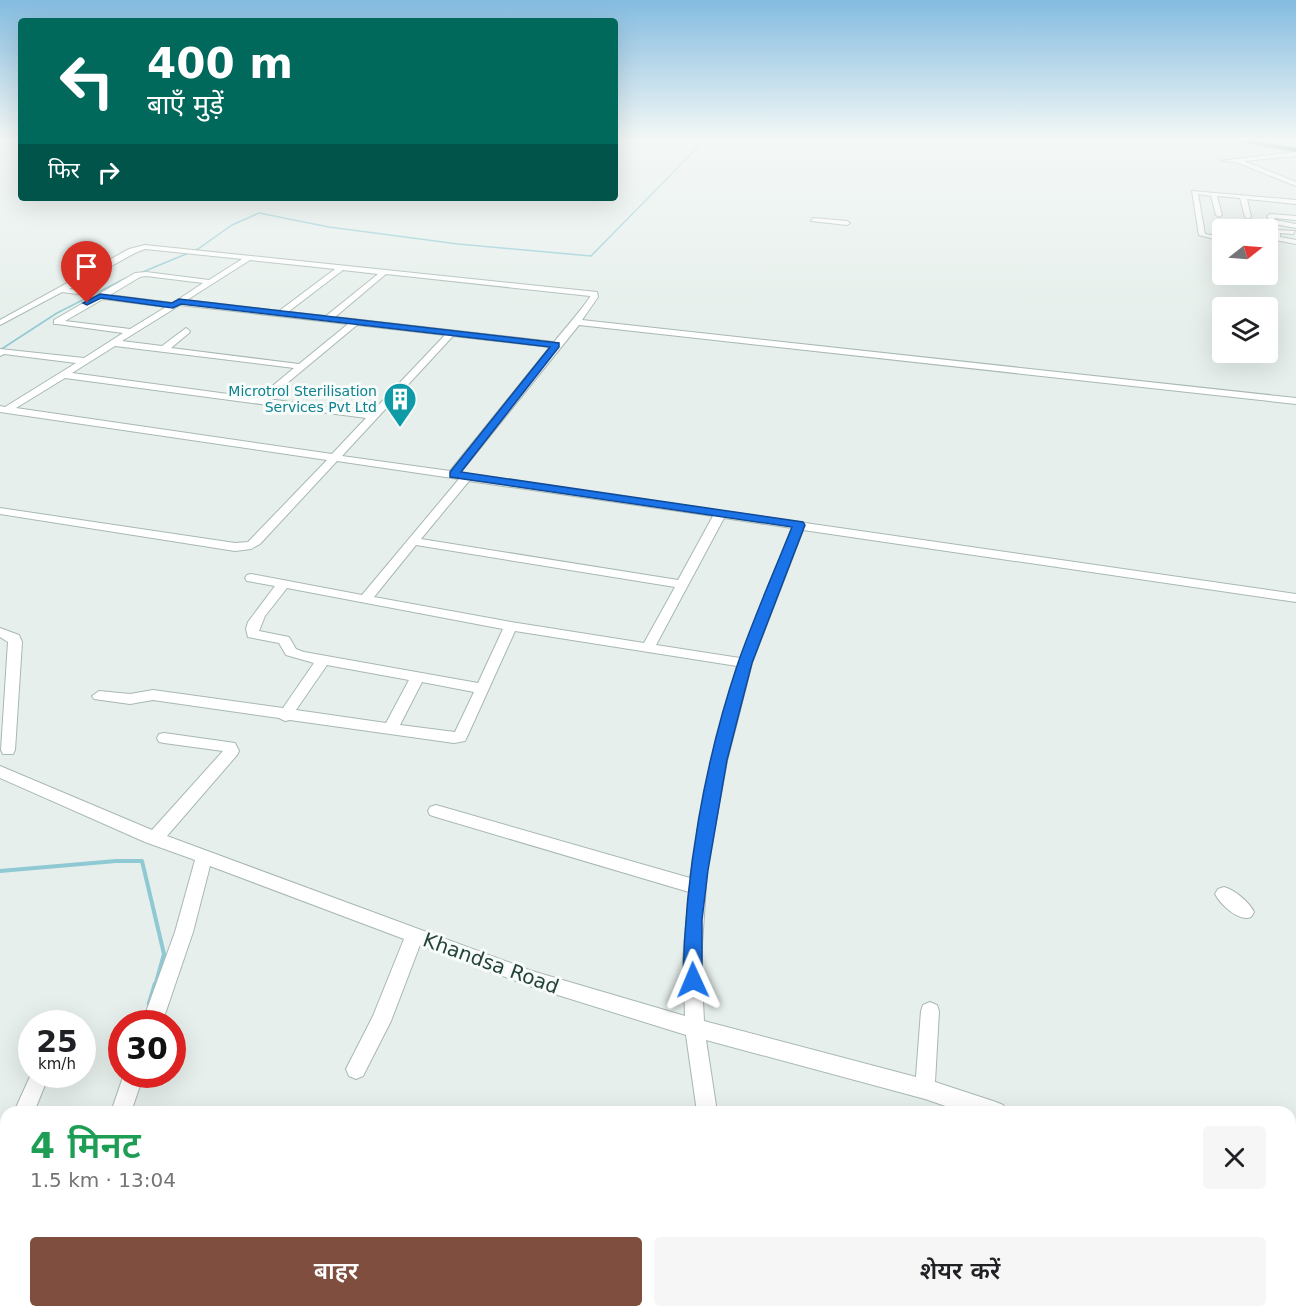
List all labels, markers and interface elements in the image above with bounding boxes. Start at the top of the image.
text: 400 m [147,39,293,88]
icon: left [48,42,126,120]
text: बाएँ मुड़ें [147,89,224,120]
icon: right [92,156,125,189]
text: फिर [48,158,80,183]
north arrow [1212,219,1278,285]
map controls [1212,219,1278,363]
pin [61,241,112,303]
icon: arrive [70,250,103,283]
button: layers [1212,297,1278,363]
building icon: Microtrol Sterilisation Services Pvt Ltd [382,381,418,428]
place label: Microtrol Sterilisation Services Pvt Ltd [228,383,377,415]
street label: Khandsa Road [420,927,562,999]
position arrow [661,948,725,1012]
speed limit sign: 30 [108,1010,186,1088]
text: 25 [36,1024,78,1059]
text: km/h [38,1055,76,1073]
text: 4 मिनट [30,1125,141,1166]
button: close [1203,1126,1266,1189]
text: 1.5 km · 13:04 [30,1168,176,1192]
button: बाहर [30,1237,642,1306]
button: शेयर करें [654,1237,1266,1306]

